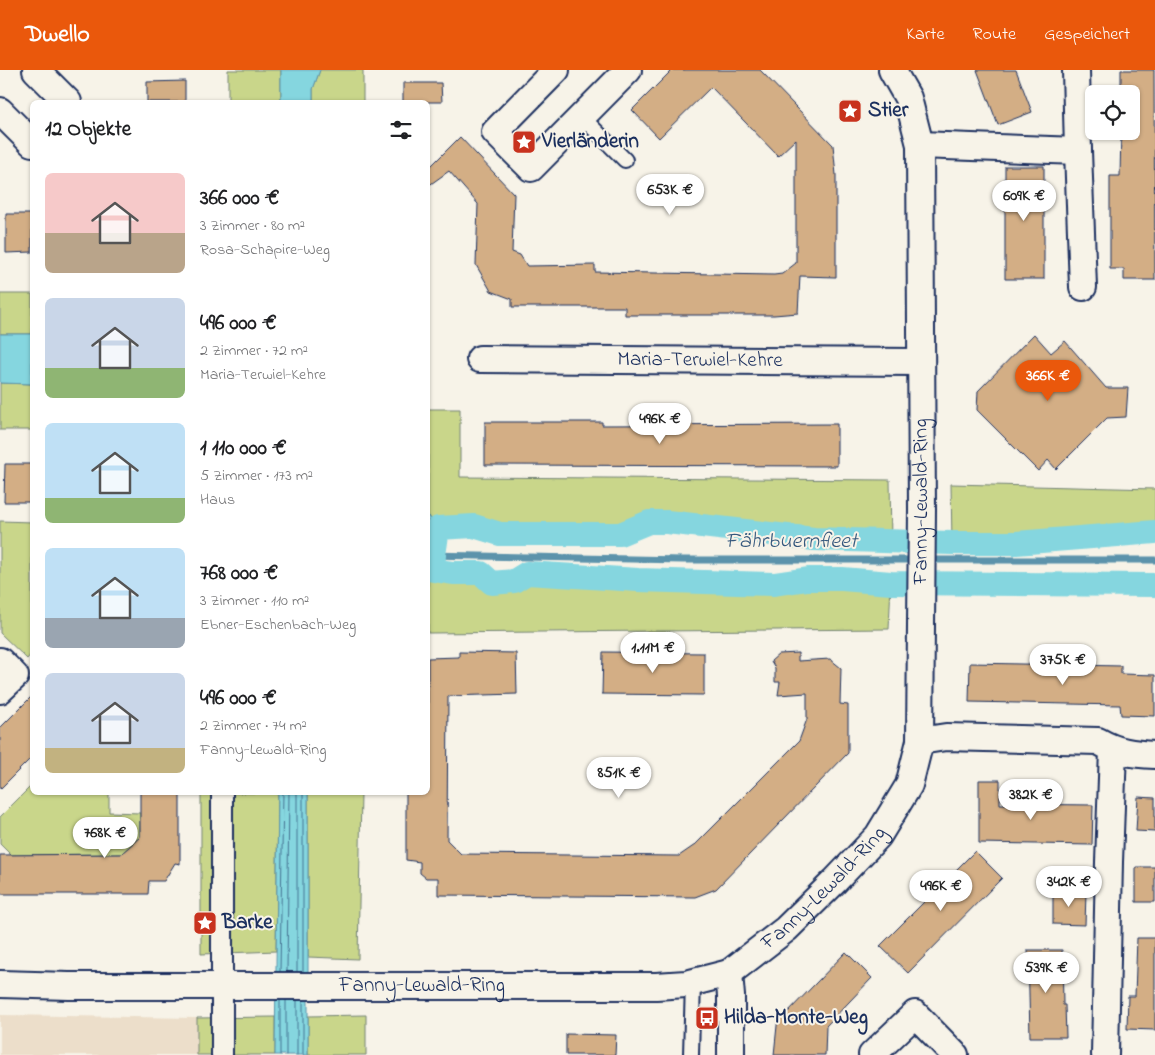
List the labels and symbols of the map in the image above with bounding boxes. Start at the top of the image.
place label: Stier [868,96,909,126]
place icon: Stier [837,98,863,124]
place label: Vierländerin [541,127,639,157]
place icon: Vierländerin [511,129,537,155]
pin: 653K € [629,174,711,216]
pin: 609K € [983,180,1065,222]
street label: Maria-Terwiel-Kehre [617,345,783,376]
pin: 366K € [1007,360,1089,402]
pin: 496K € [619,402,701,445]
street label: Fanny-Lewald-Ring [906,418,939,585]
water label: Fährbuernfleet [725,526,860,558]
pin: 1.11M € [607,632,699,674]
pin: 375K € [1022,644,1104,686]
pin: 851K € [578,756,660,799]
pin: 382K € [990,778,1072,821]
pin: 768K € [64,816,146,859]
street label: Fanny-Lewald-Ring [754,822,897,958]
pin: 342K € [1028,866,1110,908]
pin: 496K € [900,870,982,912]
place label: Barke [221,908,273,938]
place icon: Barke [192,910,218,936]
pin: 539K € [1005,952,1087,994]
street label: Fanny-Lewald-Ring [338,971,505,1003]
place label: Hilda-Monte-Weg [724,1003,868,1035]
bus stop icon: Hilda-Monte-Weg [694,1005,720,1031]

